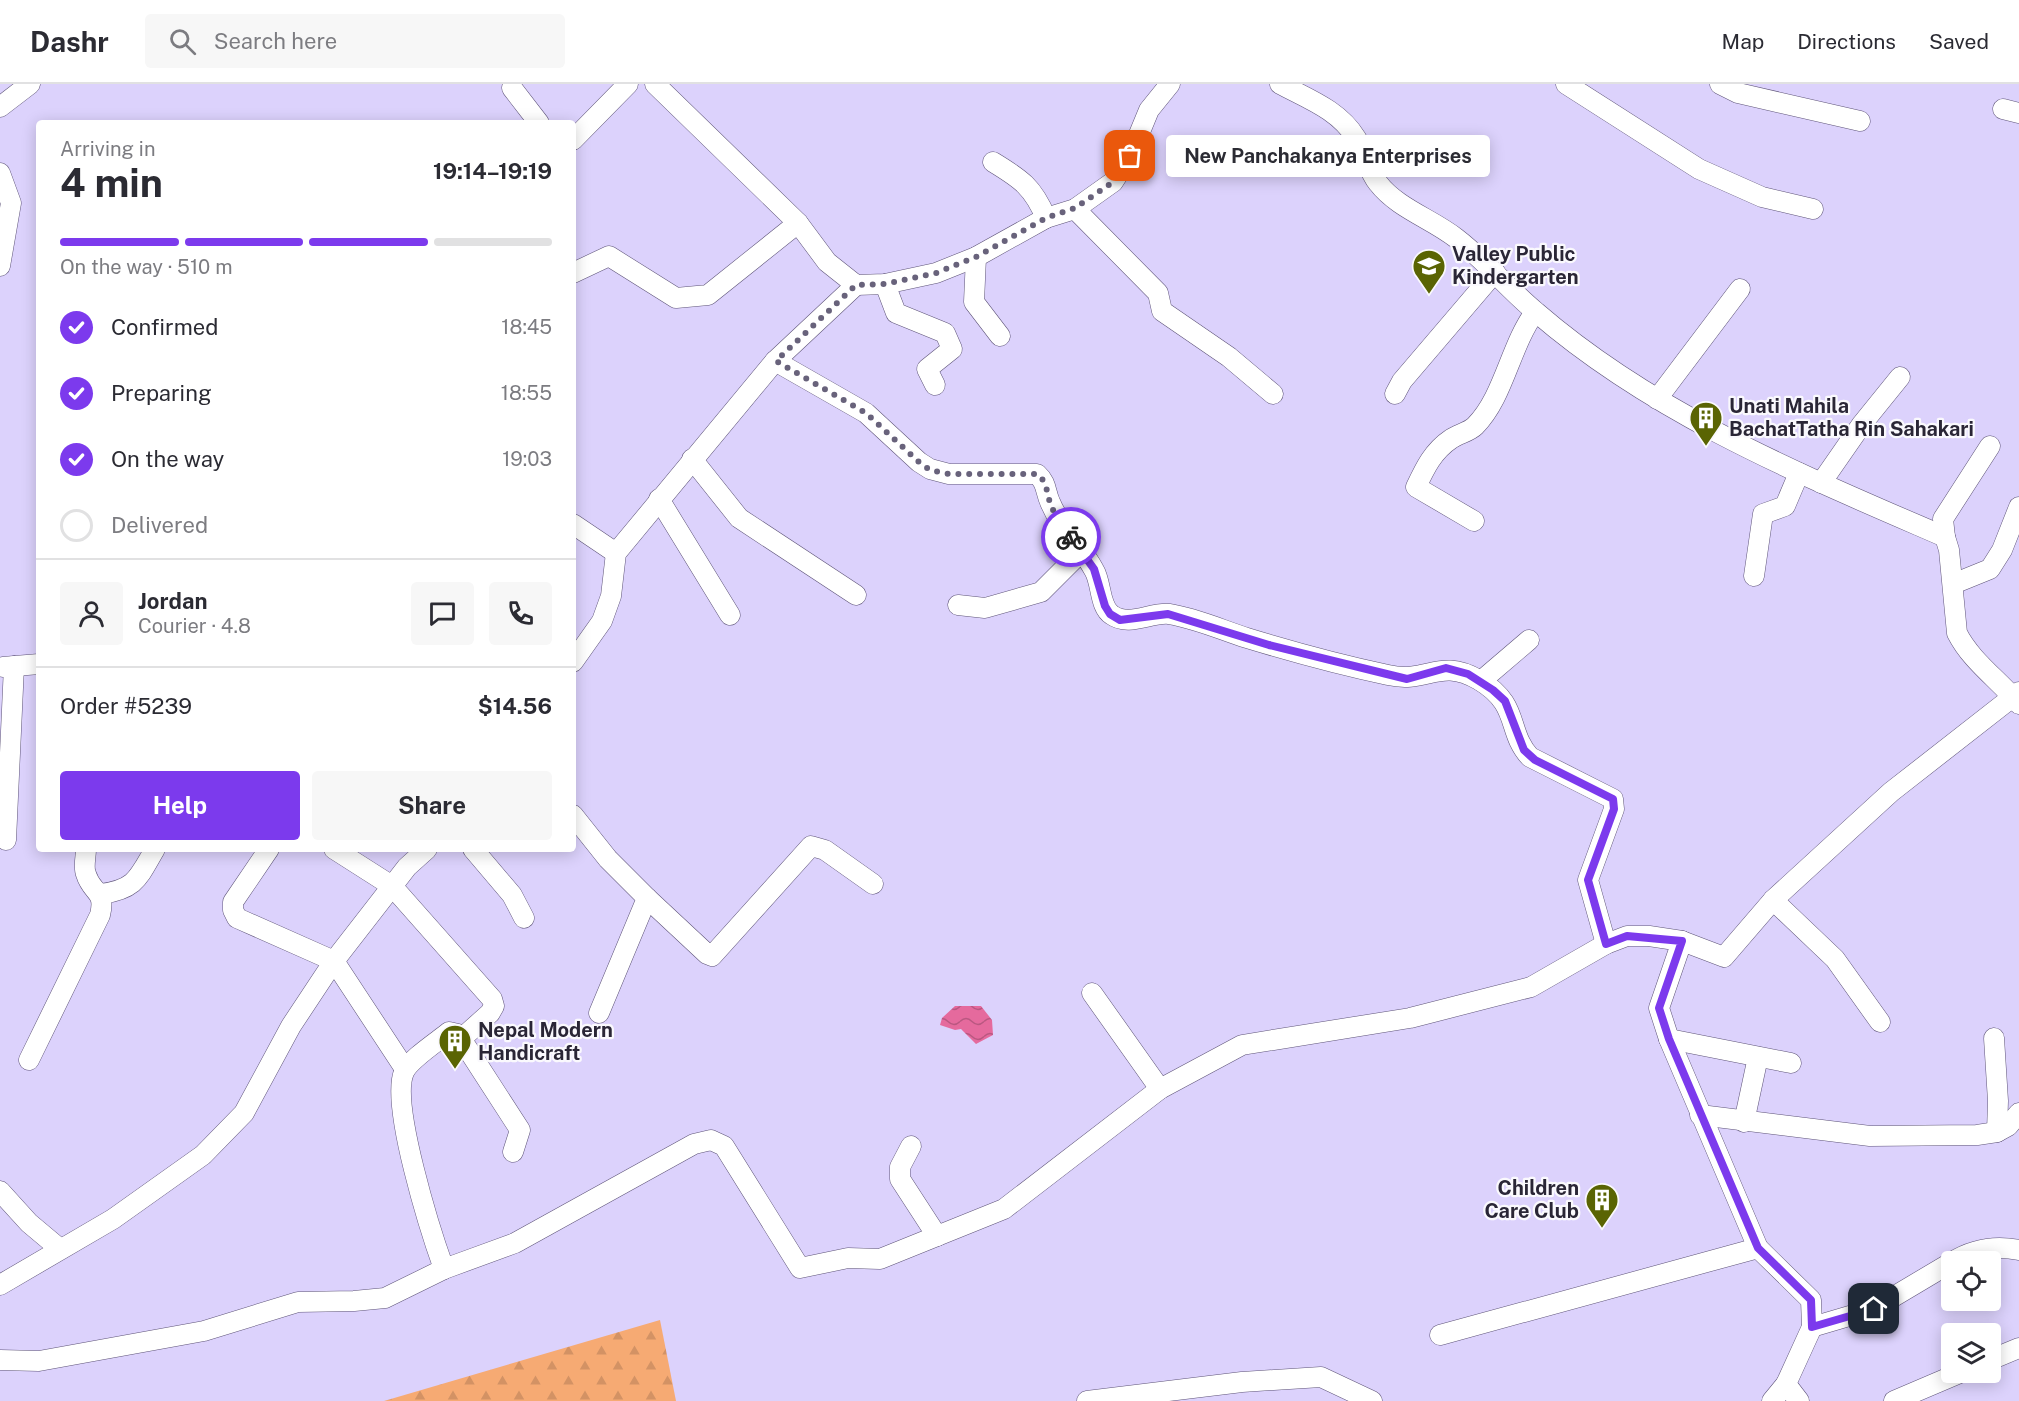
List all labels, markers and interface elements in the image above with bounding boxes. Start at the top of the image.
search box [145,14,565,68]
text: Dashr [30,25,109,58]
icon: search [166,25,199,58]
text: Search here [214,28,337,54]
text: Map [1722,29,1764,54]
text: Directions [1797,29,1896,54]
text: Saved [1929,29,1989,54]
pin [1104,130,1155,181]
callout: New Panchakanya Enterprises [1166,135,1490,177]
text: Arriving in [60,137,155,161]
icon: bag [1113,139,1146,172]
text: New Panchakanya Enterprises [1184,144,1472,168]
text: 19:14–19:19 [433,158,552,184]
text: 4 min [60,160,163,206]
place label: Valley Public Kindergarten [1452,242,1579,289]
school or university icon: Valley Public Kindergarten [1411,248,1447,295]
text: On the way · 510 m [60,255,232,279]
icon: check [60,311,93,344]
text: Confirmed [111,314,218,340]
text: 18:45 [501,315,552,339]
icon: check [60,377,93,410]
text: Preparing [111,380,212,406]
text: 18:55 [501,381,552,405]
place label: Unati Mahila BachatTatha Rin Sahakari [1729,394,1974,441]
building icon: Unati Mahila BachatTatha Rin Sahakari [1688,400,1724,447]
icon: check [60,443,93,476]
text: On the way [111,446,224,472]
text: 19:03 [502,447,552,471]
courier [1041,507,1101,567]
text: Delivered [111,512,208,538]
icon: bike [1055,521,1088,554]
button: person [60,582,123,645]
button: chat [411,582,474,645]
button: phone [489,582,552,645]
text: Jordan [138,588,207,614]
text: Courier · 4.8 [138,614,251,638]
text: Order #5239 [60,693,192,719]
text: $14.56 [478,693,552,719]
button: Help [60,771,300,840]
button: Share [312,771,552,840]
place label: Nepal Modern Handicraft [478,1018,613,1065]
building icon: Nepal Modern Handicraft [437,1023,473,1070]
place label: Children Care Club [1484,1176,1579,1223]
building icon: Children Care Club [1584,1182,1620,1229]
map controls [1941,1251,2001,1383]
button: locate [1941,1251,2001,1311]
pin [1848,1283,1899,1334]
icon: home [1857,1292,1890,1325]
button: layers [1941,1323,2001,1383]

